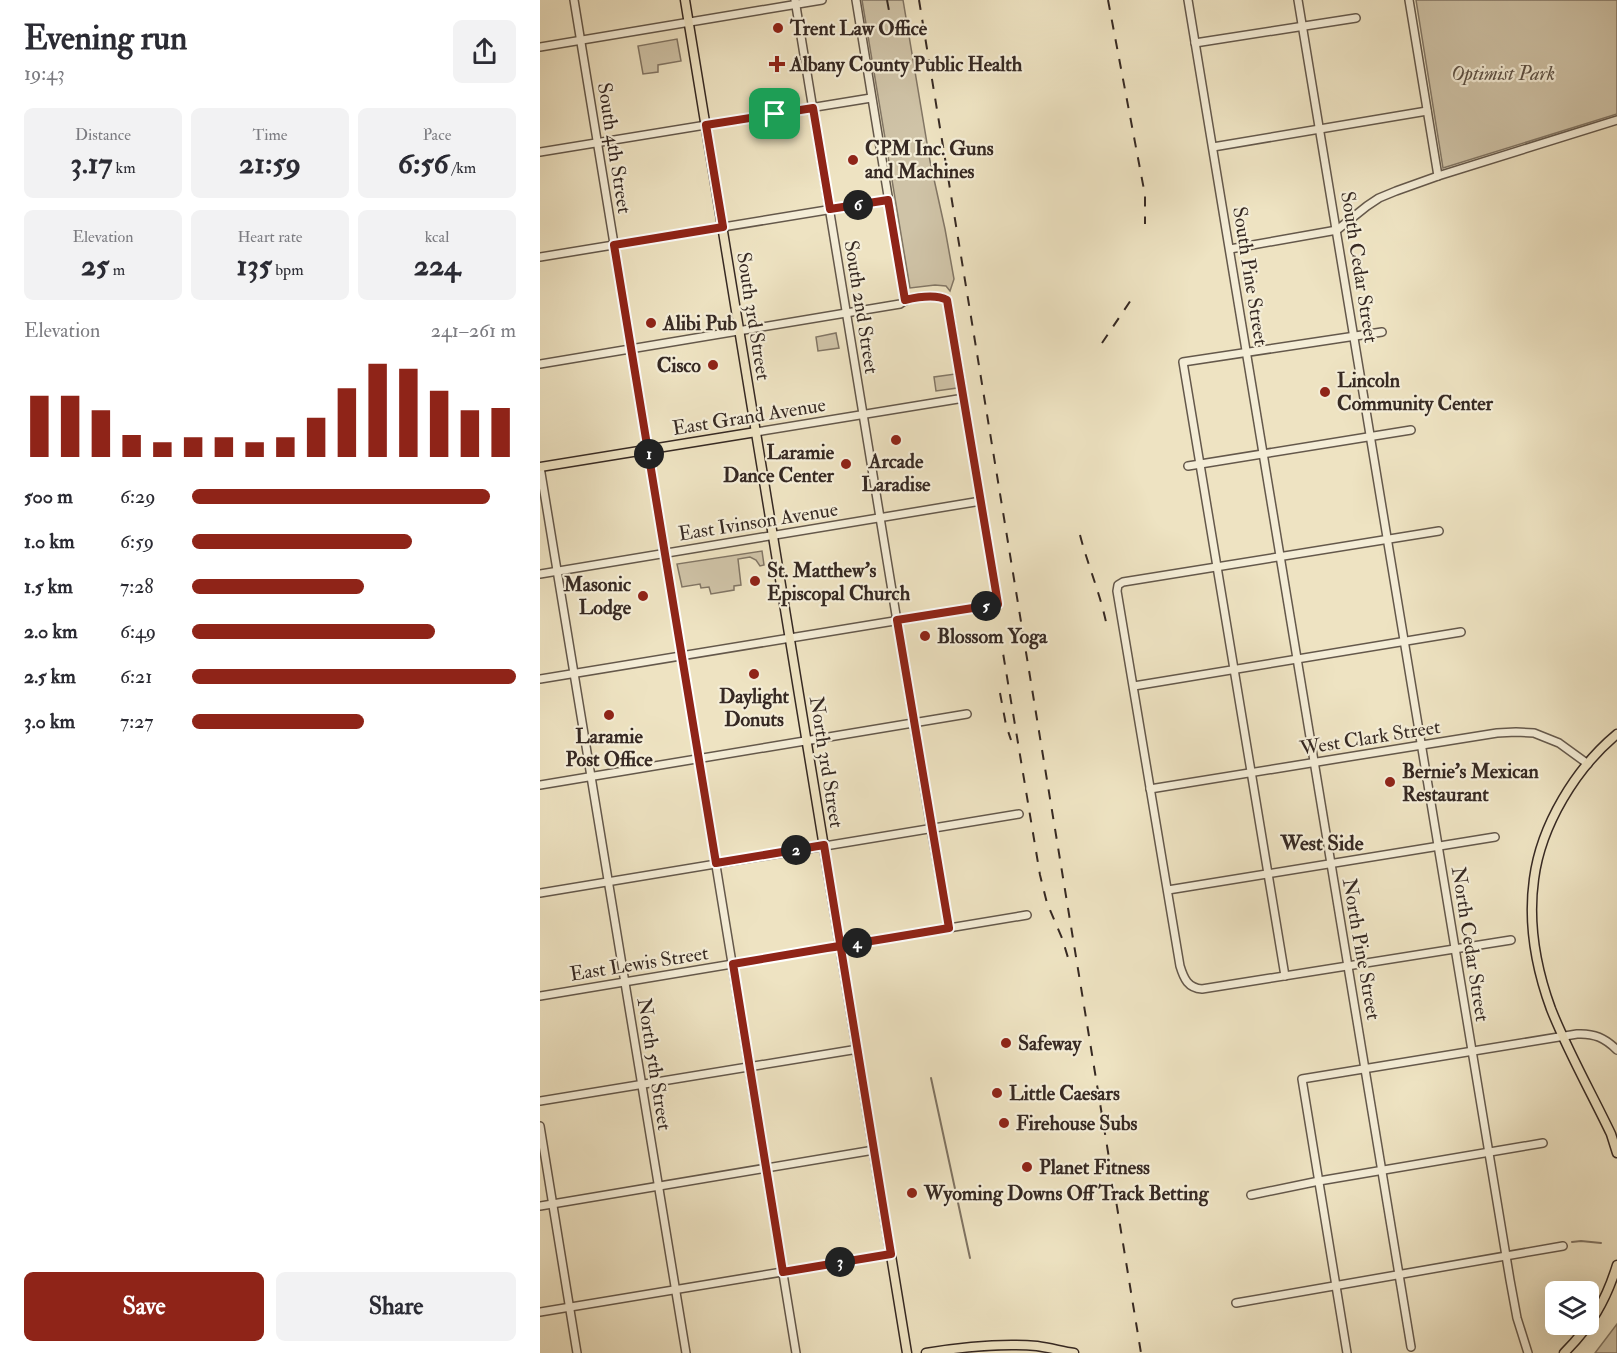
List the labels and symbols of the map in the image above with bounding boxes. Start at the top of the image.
place label: Trent Law Office [789,16,928,41]
marker: Trent Law Office [771,21,785,35]
place label: Albany County Public Health [789,52,1023,78]
marker: Albany County Public Health [768,55,786,73]
park label: Optimist Park [1451,61,1555,86]
street label: South 4th Street [592,81,637,216]
pin [749,88,800,139]
place label: CPM Inc. Guns and Machines [865,136,994,184]
marker: CPM Inc. Guns and Machines [846,153,860,167]
street label: South Cedar Street [1335,189,1384,345]
pin: 6 [843,190,873,220]
street label: South Pine Street [1227,205,1274,348]
street label: South 2nd Street [839,239,884,376]
street label: South 3rd Street [731,250,776,382]
place label: Alibi Pub [662,311,737,336]
marker: Alibi Pub [644,316,658,330]
place label: Cisco [657,353,701,378]
marker: Cisco [706,358,720,372]
place label: Lincoln Community Center [1337,368,1494,417]
marker: Lincoln Community Center [1318,385,1332,399]
street label: East Grand Avenue [671,392,828,441]
marker: Arcade Laradise [889,433,903,447]
pin: 1 [634,439,664,469]
place label: Laramie Dance Center [723,440,835,488]
place label: Arcade Laradise [862,449,931,497]
marker: Laramie Dance Center [839,457,853,471]
street label: East Ivinson Avenue [677,497,840,546]
place label: St. Matthew's Episcopal Church [767,558,911,607]
place label: Masonic Lodge [562,572,632,621]
marker: St. Matthew's Episcopal Church [748,574,762,588]
marker: Masonic Lodge [636,589,650,603]
pin: 5 [971,591,1001,621]
place label: Blossom Yoga [937,624,1048,650]
marker: Blossom Yoga [918,629,932,643]
marker: Daylight Donuts [747,667,761,681]
place label: Daylight Donuts [719,684,790,732]
street label: North 3rd Street [804,694,849,830]
marker: Laramie Post Office [602,708,616,722]
street label: West Clark Street [1297,714,1443,761]
place label: Laramie Post Office [565,724,653,772]
place label: Bernie's Mexican Restaurant [1402,759,1539,807]
marker: Bernie's Mexican Restaurant [1383,775,1397,789]
district label: West Side [1280,830,1364,857]
pin: 2 [781,835,811,865]
street label: North Cedar Street [1446,865,1495,1024]
street label: North Pine Street [1337,876,1386,1023]
pin: 4 [842,928,872,958]
street label: East Lewis Street [568,940,711,987]
street label: North 5th Street [632,996,677,1133]
place label: Safeway [1018,1031,1082,1057]
marker: Safeway [999,1036,1013,1050]
place label: Little Caesars [1009,1081,1120,1106]
marker: Little Caesars [990,1086,1004,1100]
place label: Firehouse Subs [1016,1111,1137,1136]
marker: Firehouse Subs [997,1116,1011,1130]
place label: Planet Fitness [1039,1155,1150,1180]
marker: Planet Fitness [1020,1160,1034,1174]
place label: Wyoming Downs Off Track Betting [923,1181,1210,1207]
marker: Wyoming Downs Off Track Betting [905,1186,919,1200]
pin: 3 [825,1247,855,1277]

